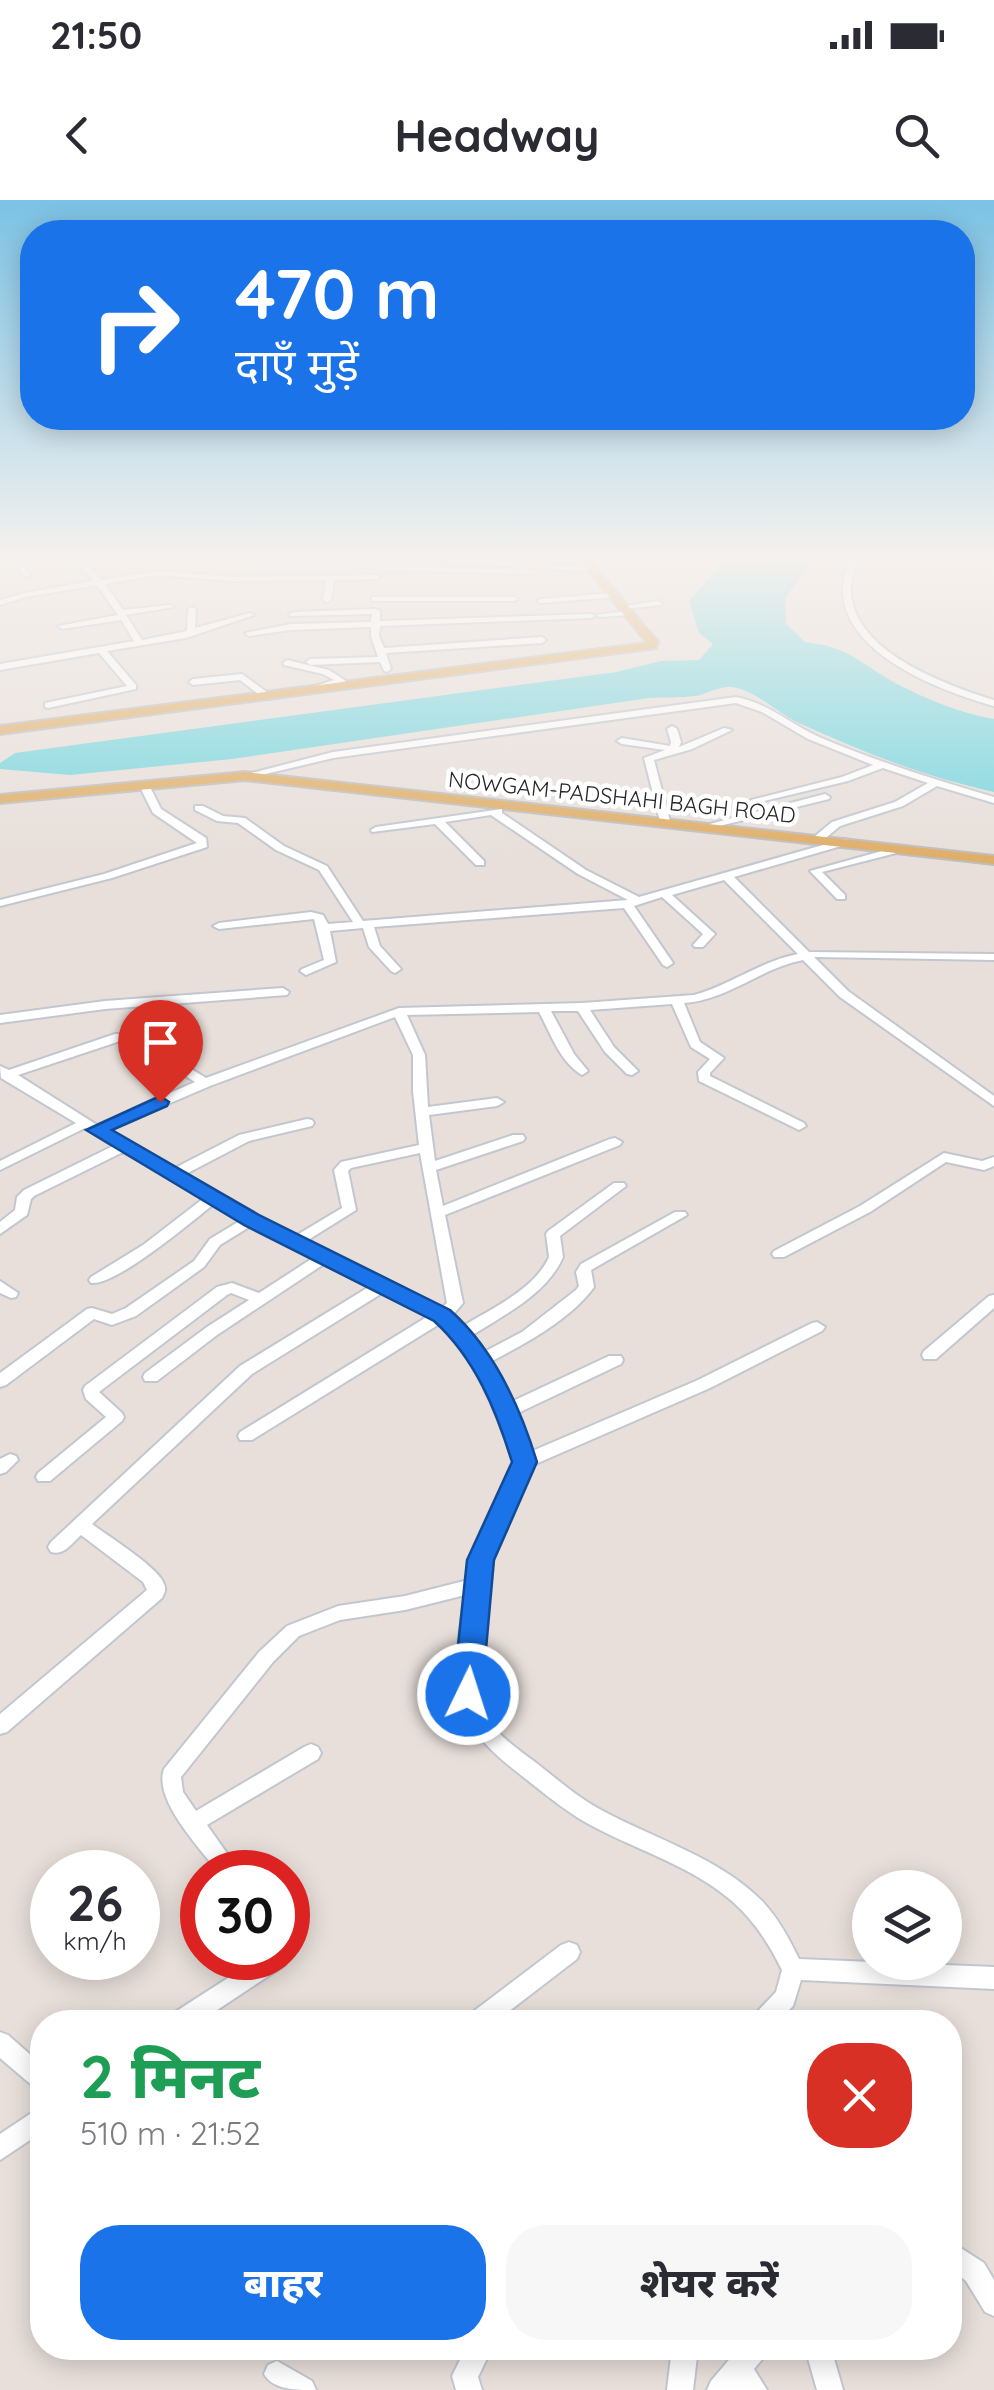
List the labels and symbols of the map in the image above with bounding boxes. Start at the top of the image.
street label: NOWGAM-PADSHAHI BAGH ROAD [447,765,797,829]
pin [118,1000,203,1103]
position arrow [416,1642,520,1746]
speed limit sign: 30 [180,1850,310,1980]

